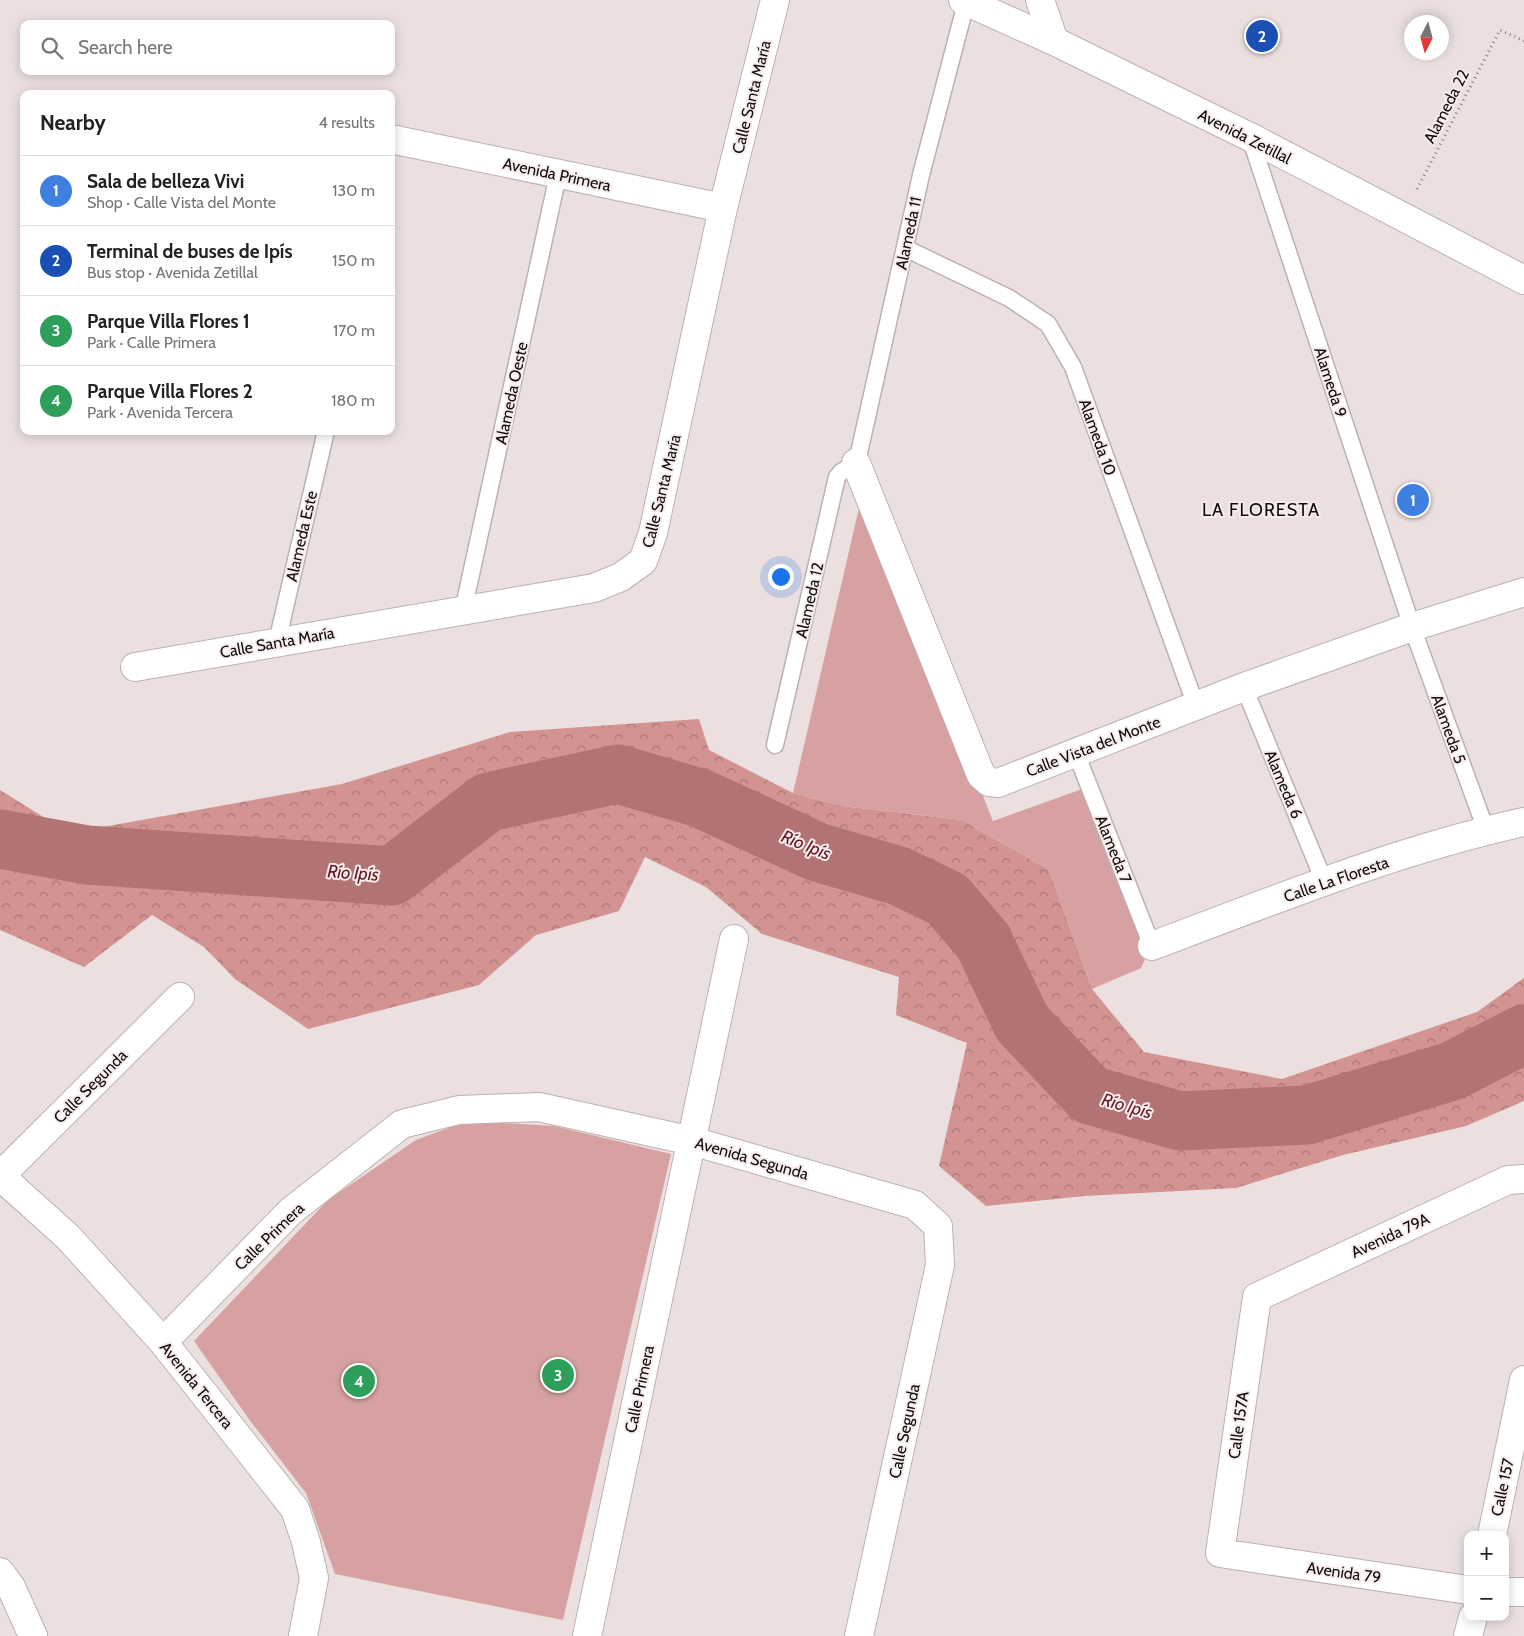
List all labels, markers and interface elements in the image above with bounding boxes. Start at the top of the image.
north arrow [1404,15,1449,60]
pin: 2 [1246,17,1278,55]
search box [20,20,395,75]
icon: search [38,34,66,62]
text: Search here [78,36,172,59]
street label: Calle Santa María [728,38,775,156]
street label: Alameda 22 [1420,66,1473,146]
street label: Avenida Zetillal [1195,105,1295,168]
text: Nearby [40,110,106,135]
text: 4 results [318,113,375,132]
street label: Avenida Primera [501,154,613,195]
text: Sala de belleza Vivi [87,170,244,193]
text: 1 [53,181,59,200]
text: 130 m [332,181,375,200]
text: Shop · Calle Vista del Monte [87,193,276,212]
street label: Alameda 11 [892,195,925,271]
text: Terminal de buses de Ipís [87,240,292,263]
text: 2 [52,251,60,270]
text: 150 m [332,251,375,270]
text: Bus stop · Avenida Zetillal [87,263,258,282]
text: Parque Villa Flores 1 [87,310,250,333]
text: 3 [52,321,60,340]
text: 170 m [333,321,375,340]
text: Park · Calle Primera [87,333,216,352]
street label: Alameda Oeste [491,340,532,446]
street label: Alameda 9 [1310,345,1351,420]
text: Parque Villa Flores 2 [87,380,253,403]
text: 4 [51,391,61,410]
text: 180 m [331,391,375,410]
street label: Alameda 10 [1075,396,1120,478]
text: Park · Avenida Tercera [87,403,233,422]
street label: Calle Santa María [638,432,685,550]
pin: 1 [1397,481,1429,519]
street label: Alameda Este [282,489,321,583]
district label: LA FLORESTA [1202,499,1320,521]
street label: Alameda 12 [792,560,827,640]
your location [768,564,794,590]
street label: Calle Santa María [218,623,336,662]
street label: Alameda 5 [1427,692,1470,766]
street label: Calle Vista del Monte [1023,712,1163,781]
street label: Alameda 6 [1261,747,1306,821]
street label: Alameda 7 [1091,812,1136,886]
water label: Río Ipís [778,825,834,865]
street label: Calle La Floresta [1281,853,1391,906]
water label: Río Ipís [327,860,379,886]
street label: Calle Segunda [50,1045,131,1127]
water label: Río Ipís [1099,1088,1155,1124]
street label: Avenida Segunda [693,1133,811,1184]
street label: Calle Primera [231,1198,308,1274]
street label: Avenida 79A [1348,1209,1433,1262]
street label: Avenida Tercera [156,1338,238,1433]
street label: Calle Primera [621,1343,658,1435]
pin: 3 [542,1356,574,1394]
pin: 4 [343,1362,375,1400]
street label: Calle Segunda [885,1382,924,1480]
street label: Calle 157A [1224,1390,1253,1460]
street label: Calle 157 [1487,1456,1518,1518]
map controls [1464,1531,1509,1621]
button: + [1464,1531,1509,1576]
street label: Avenida 79 [1306,1558,1382,1587]
button: − [1464,1576,1509,1621]

